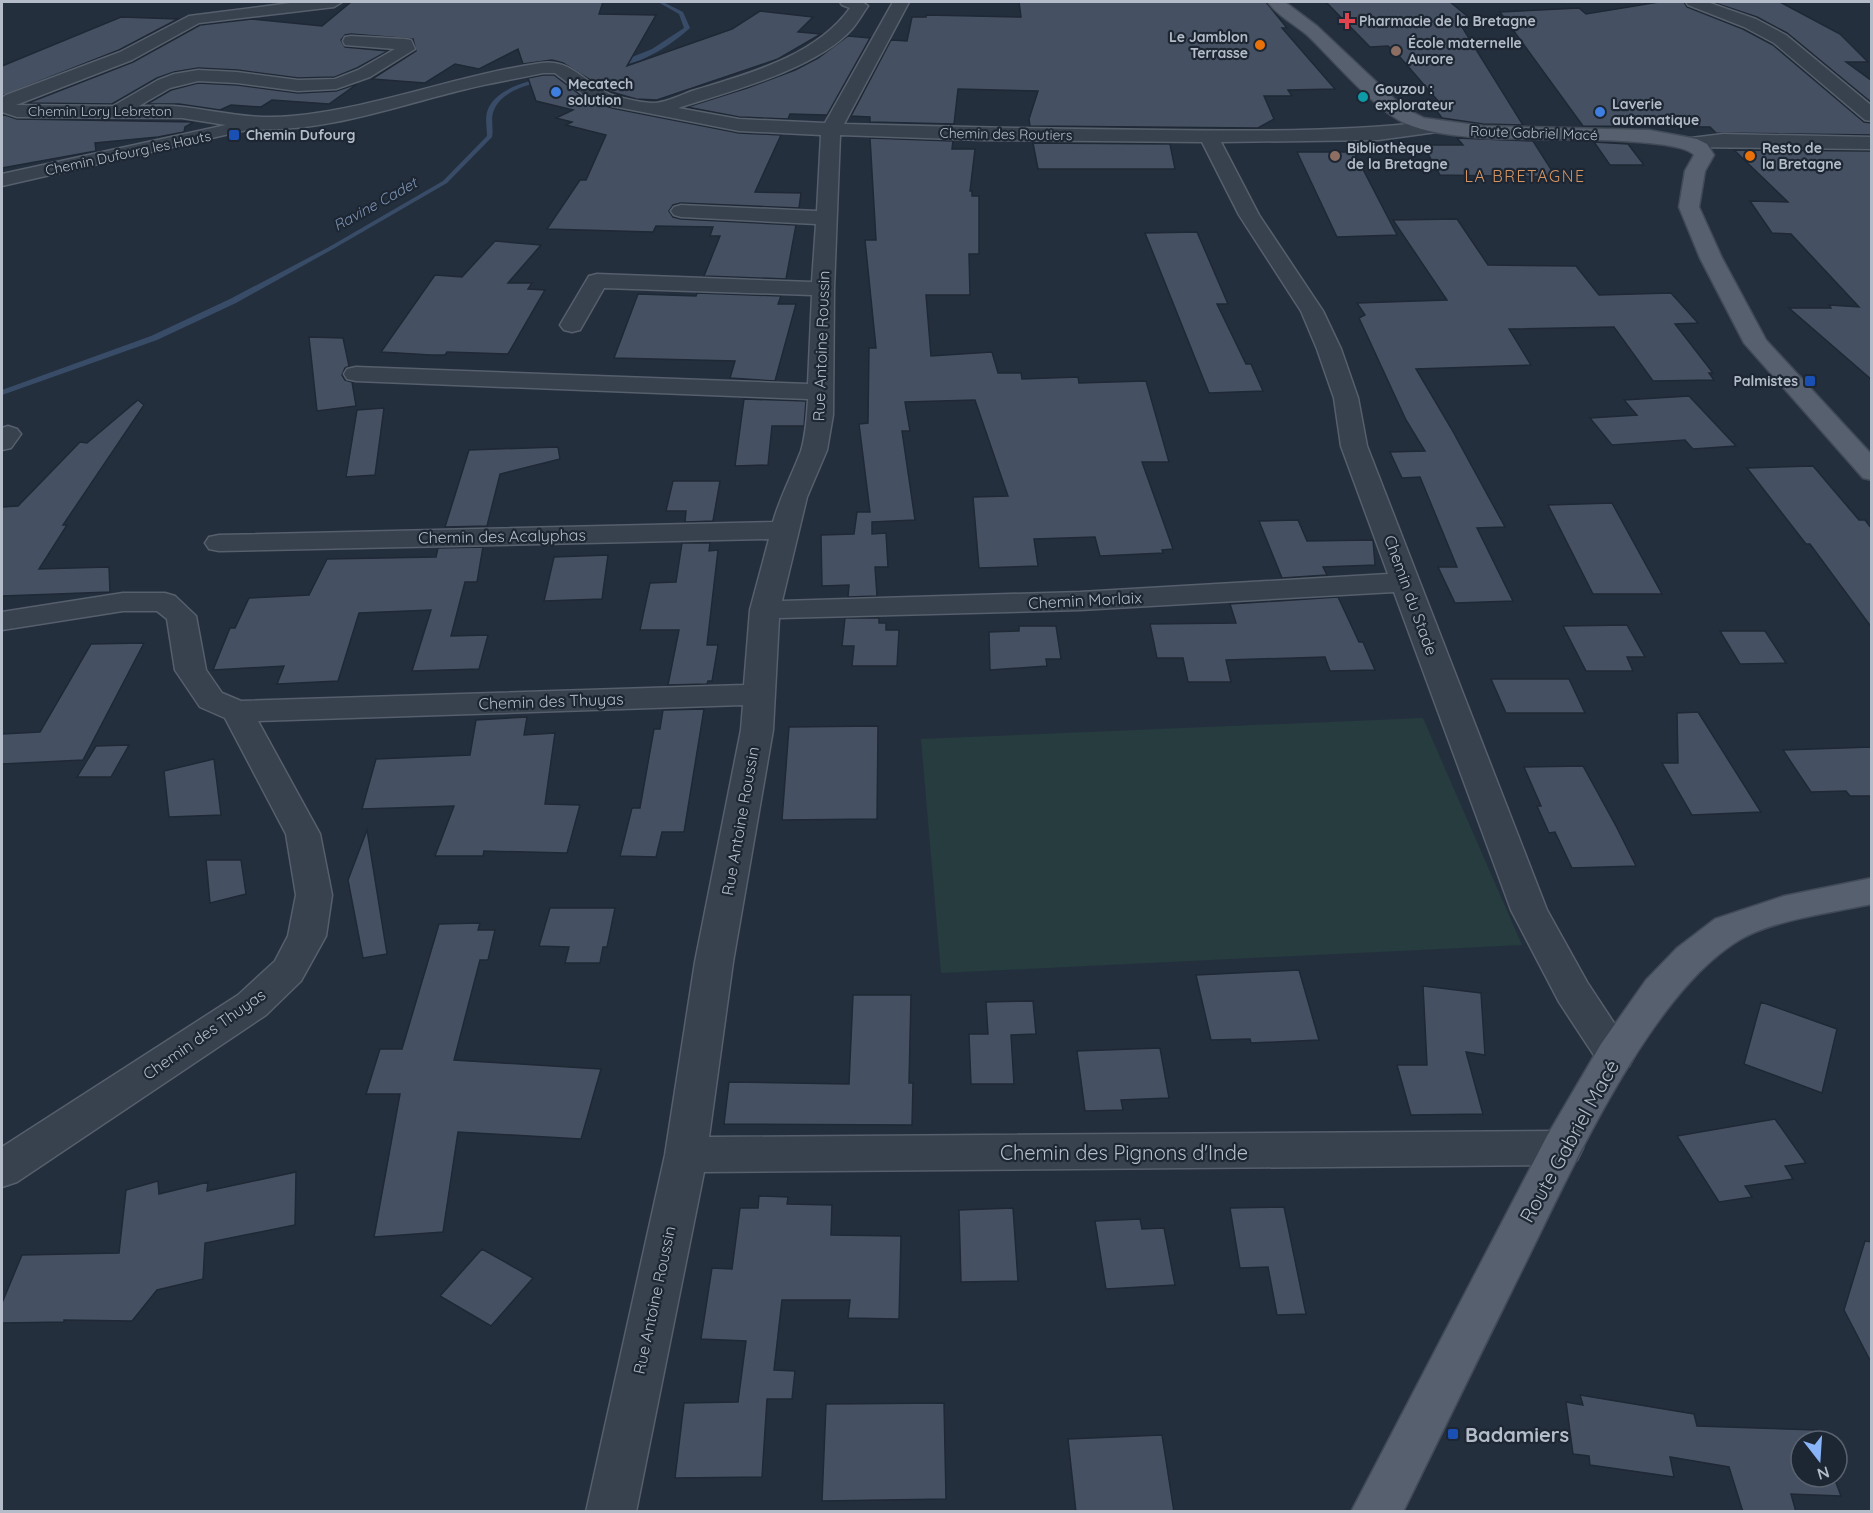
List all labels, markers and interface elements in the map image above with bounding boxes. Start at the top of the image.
place label: Pharmacie de la Bretagne [1359,12,1536,30]
marker: Pharmacie de la Bretagne [1340,14,1354,28]
place label: Le Jamblon Terrasse [1169,28,1248,62]
place label: École maternelle Aurore [1408,34,1522,68]
marker: Le Jamblon Terrasse [1253,38,1267,52]
marker: École maternelle Aurore [1389,44,1403,58]
place label: Mecatech solution [568,75,633,109]
place label: Gouzou : explorateur [1375,80,1454,114]
marker: Mecatech solution [549,85,563,99]
marker: Gouzou : explorateur [1356,90,1370,104]
place label: Laverie automatique [1612,95,1699,129]
street label: Chemin Lory Lebreton [28,102,172,120]
marker: Laverie automatique [1593,105,1607,119]
street label: Route Gabriel Macé [1470,122,1598,144]
street label: Chemin des Routiers [939,124,1073,144]
place label: Chemin Dufourg [246,126,355,144]
street label: Chemin Dufourg les Hauts [44,127,212,179]
marker: Chemin Dufourg [227,128,241,142]
place label: Bibliothèque de la Bretagne [1347,139,1448,173]
place label: Resto de la Bretagne [1762,139,1842,173]
marker: Bibliothèque de la Bretagne [1328,149,1342,163]
marker: Resto de la Bretagne [1743,149,1757,163]
district label: LA BRETAGNE [1465,166,1585,186]
water label: Ravine Cadet [330,172,422,235]
street label: Rue Antoine Roussin [808,270,834,422]
place label: Palmistes [1733,372,1798,390]
marker: Palmistes [1803,374,1817,388]
street label: Chemin des Acalyphas [418,525,586,547]
street label: Chemin du Stade [1380,532,1442,658]
street label: Chemin Morlaix [1028,587,1143,613]
street label: Chemin des Thuyas [478,688,624,714]
street label: Rue Antoine Roussin [717,745,763,897]
street label: Chemin des Thuyas [139,984,269,1084]
street label: Route Gabriel Macé [1514,1055,1624,1227]
street label: Chemin des Pignons d'Inde [1000,1140,1248,1165]
street label: Rue Antoine Roussin [629,1224,679,1376]
place label: Badamiers [1465,1422,1569,1447]
marker: Badamiers [1446,1427,1460,1441]
north arrow [1789,1429,1849,1489]
text: N [1815,1462,1832,1485]

